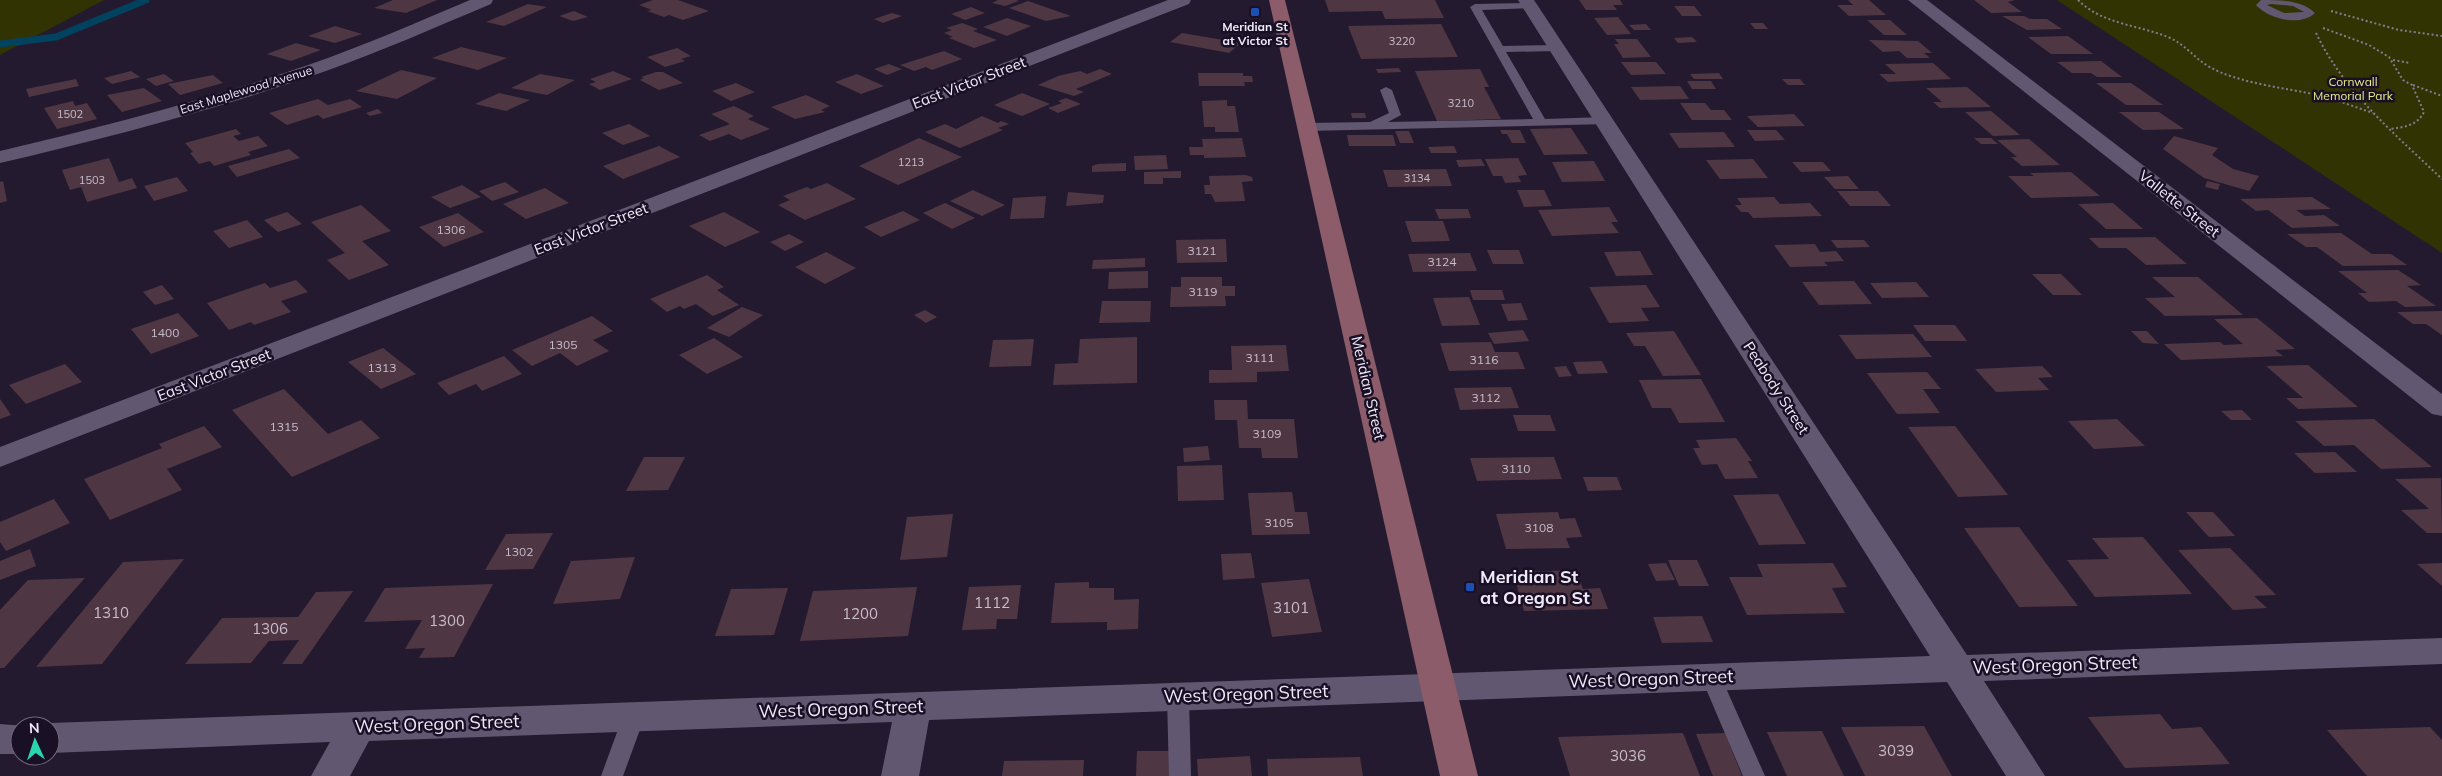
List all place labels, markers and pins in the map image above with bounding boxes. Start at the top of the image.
marker: Meridian St at Victor St [1249,6,1261,18]
place label: Meridian St at Victor St [1222,19,1288,48]
place label: Meridian St at Oregon St [1480,565,1590,609]
marker: Meridian St at Oregon St [1464,581,1476,593]

